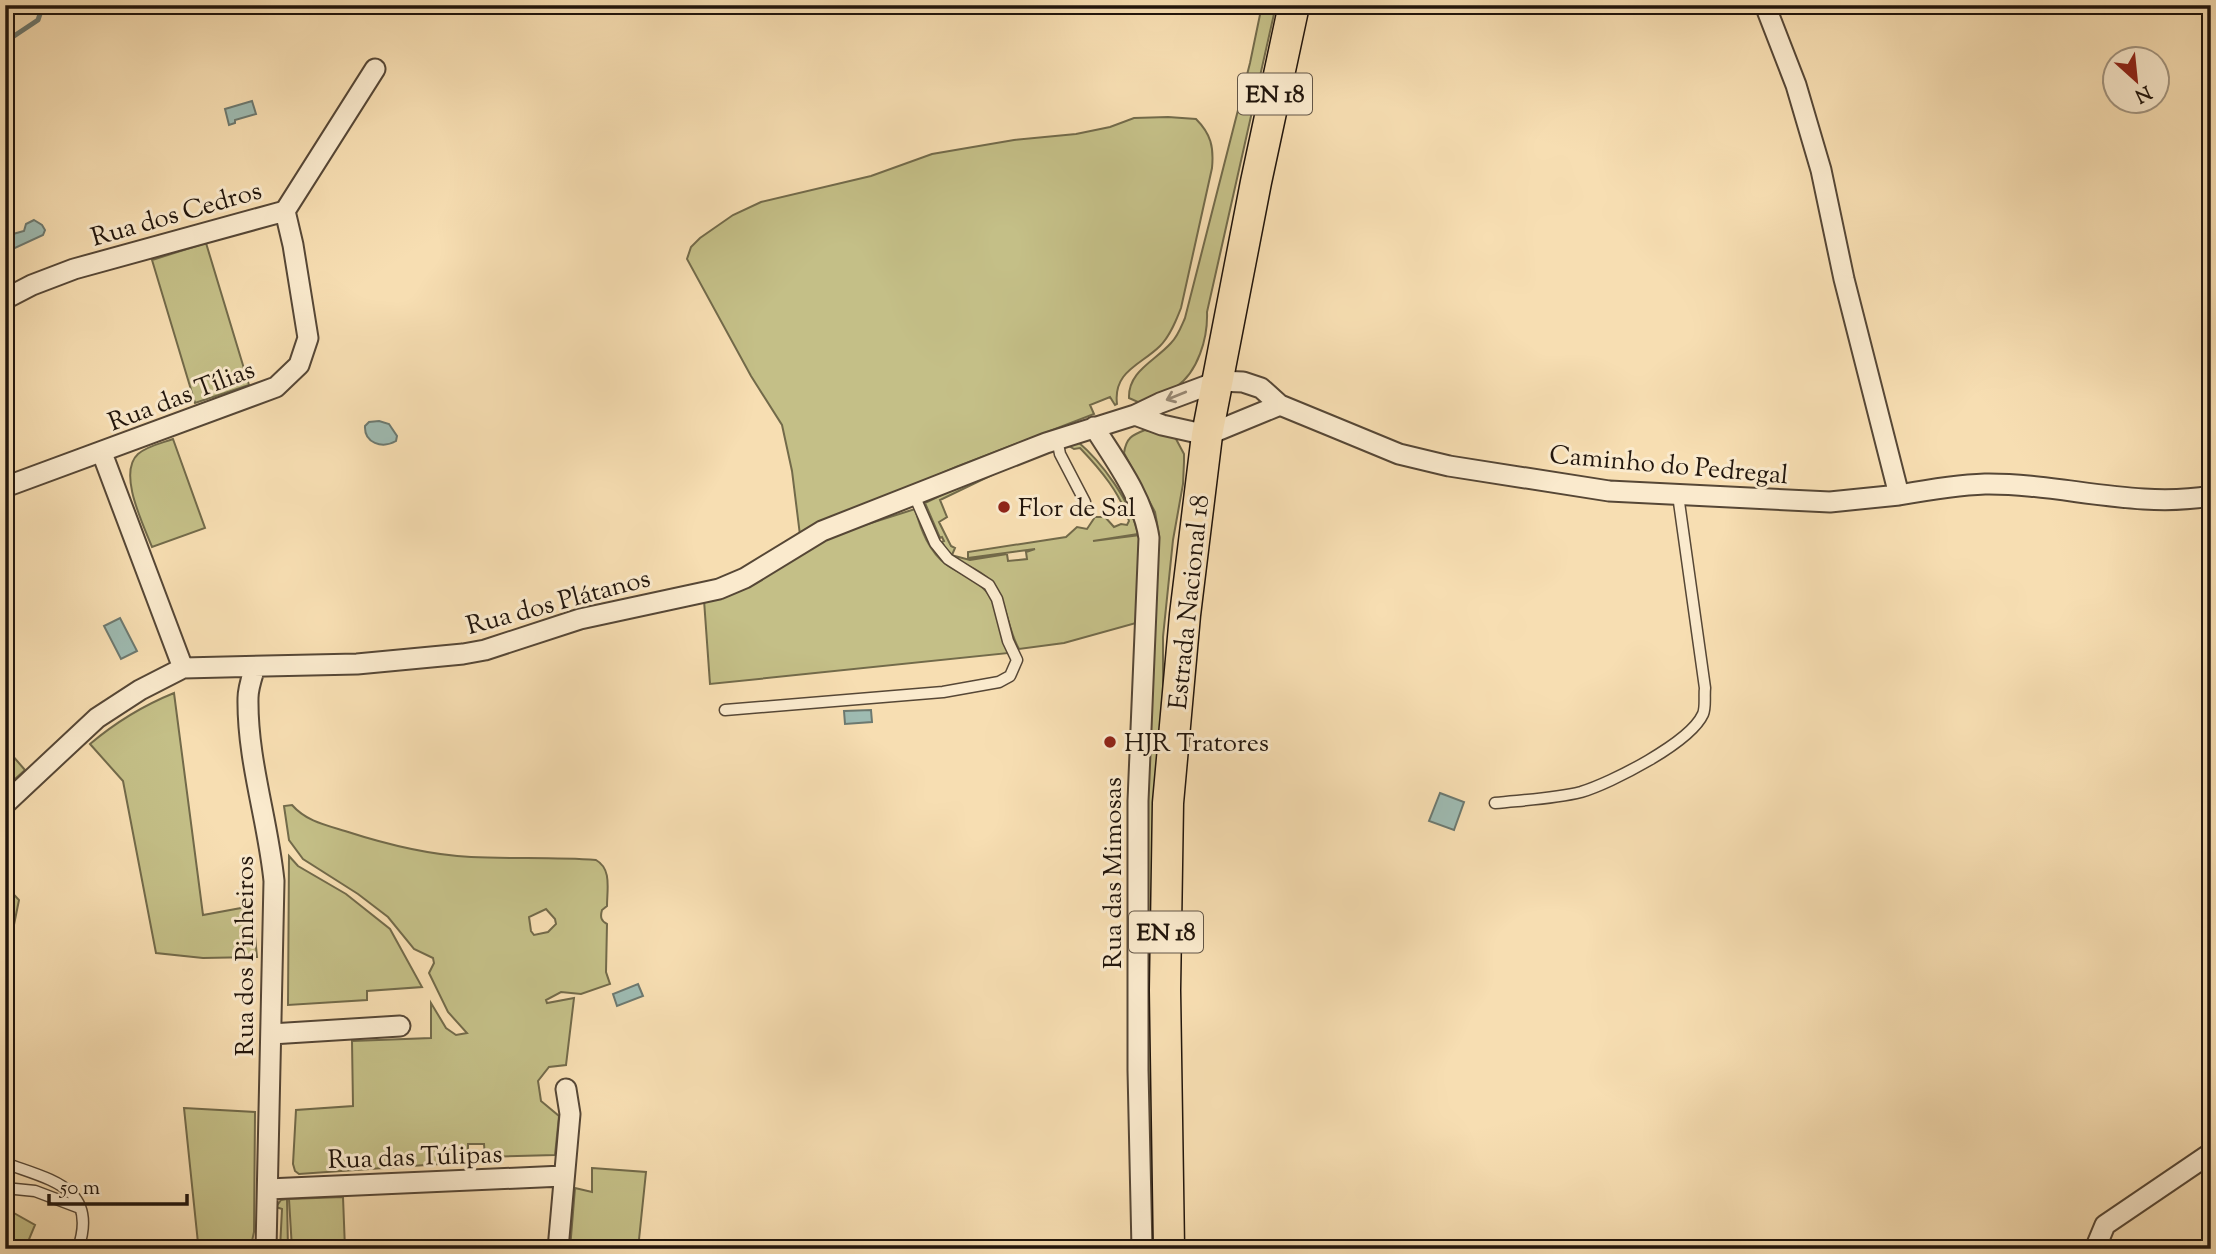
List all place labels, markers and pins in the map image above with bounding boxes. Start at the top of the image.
place label: Flor de Sal [1018,491,1136,528]
marker: Flor de Sal [996,499,1012,515]
place label: HJR Tratores [1124,726,1269,763]
marker: HJR Tratores [1102,734,1118,750]

